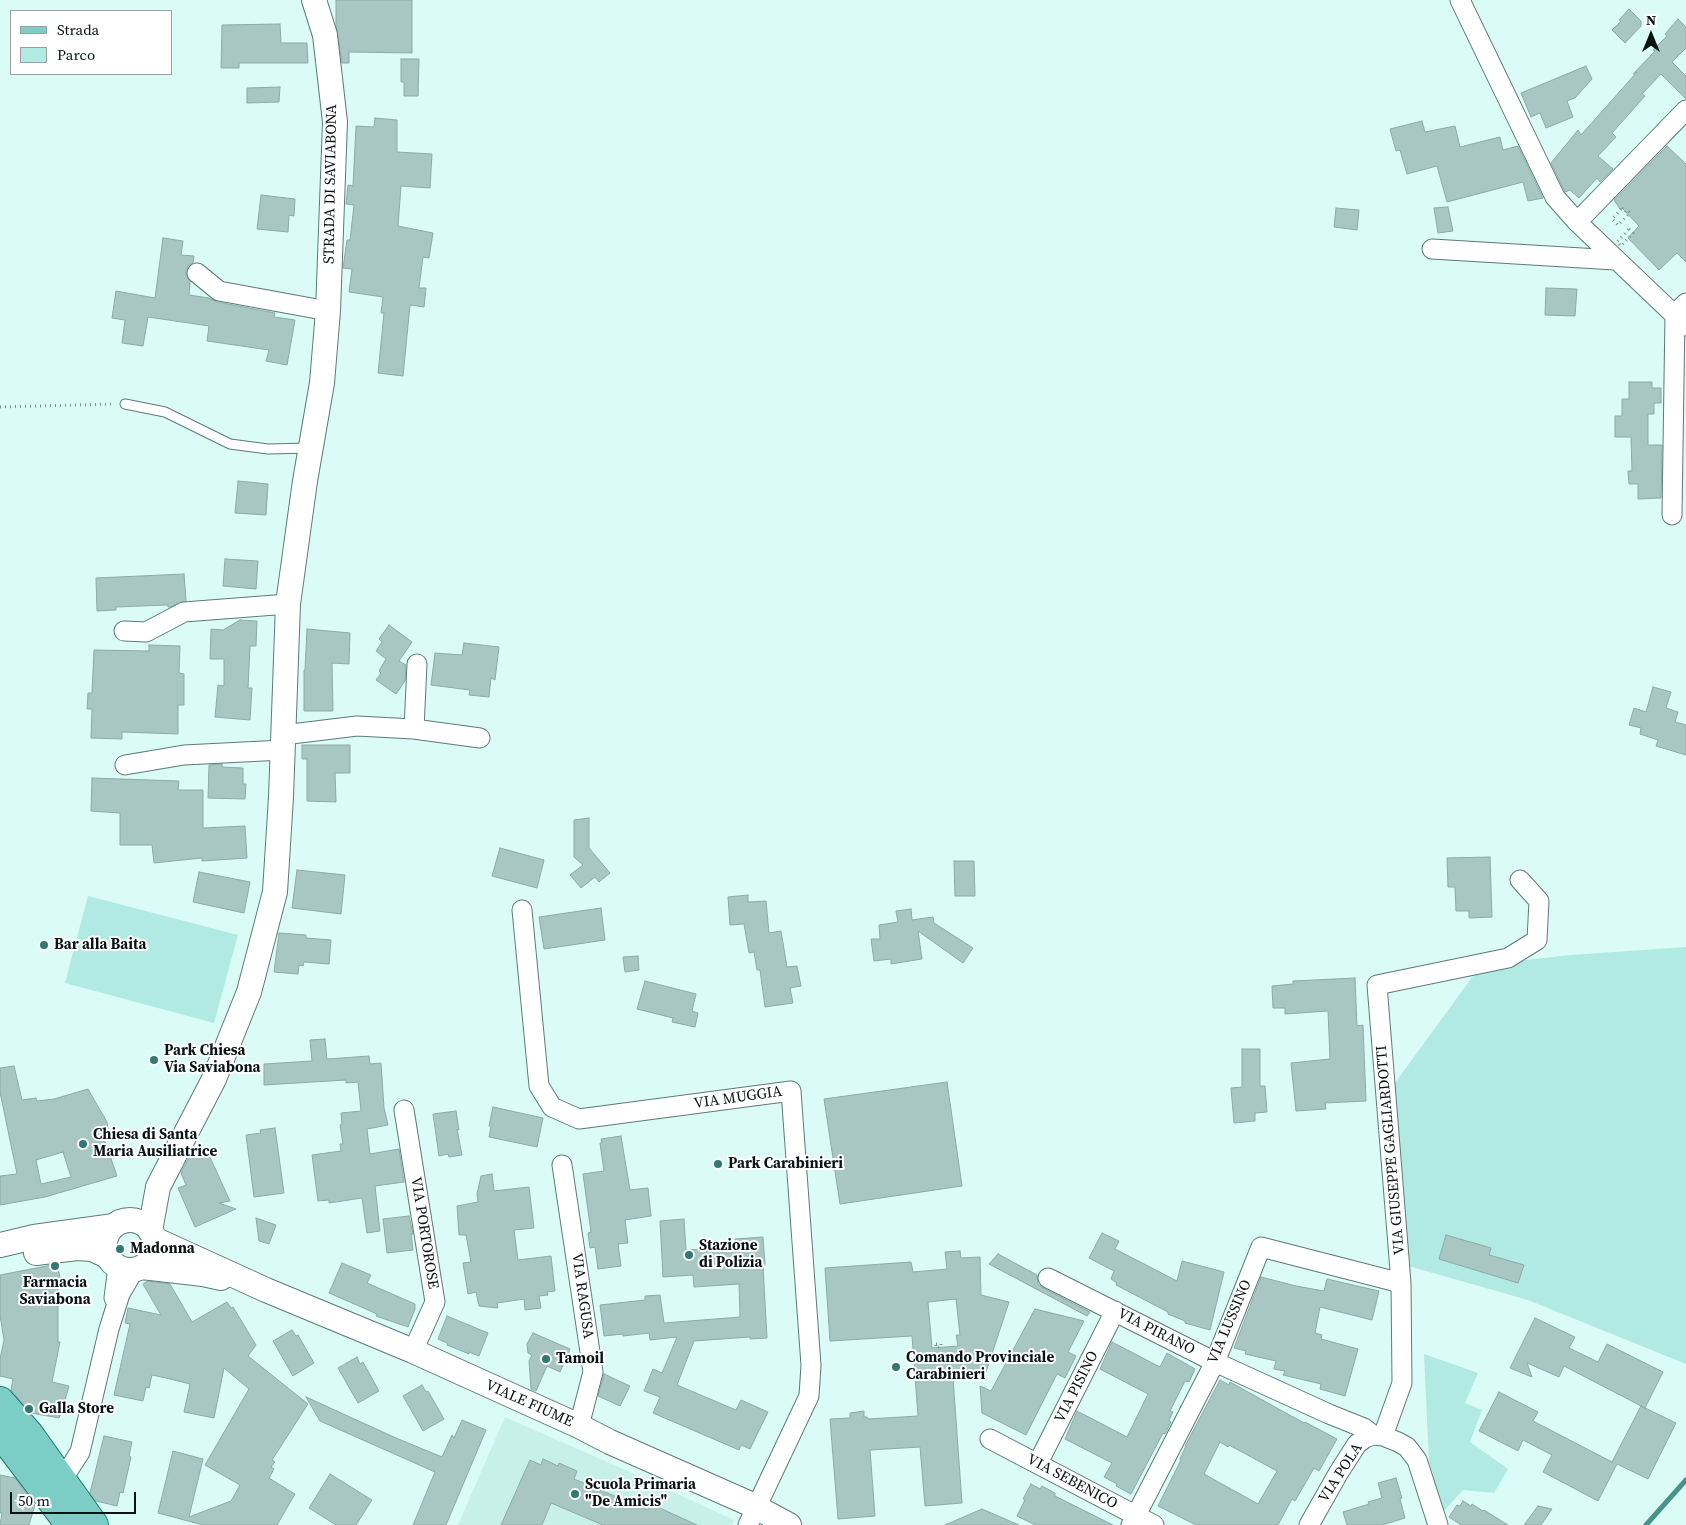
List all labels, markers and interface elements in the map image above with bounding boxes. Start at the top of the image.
legend [10,10,172,75]
north arrow [1626,10,1676,60]
text: N [1646,10,1656,30]
text: Strada [57,19,99,40]
text: Parco [57,44,95,65]
street label: STRADA DI SAVIABONA [321,104,341,264]
place label: Bar alla Baita [54,936,146,954]
marker: Bar alla Baita [38,939,50,951]
place label: Park Chiesa Via Saviabona [164,1042,260,1077]
street label: VIA GIUSEPPE GAGLIARDOTTI [1373,1044,1409,1256]
marker: Park Chiesa Via Saviabona [148,1054,160,1066]
street label: VIA MUGGIA [693,1083,783,1113]
place label: Chiesa di Santa Maria Ausiliatrice [93,1126,217,1161]
marker: Chiesa di Santa Maria Ausiliatrice [77,1138,89,1150]
place label: Park Carabinieri [728,1155,843,1173]
marker: Park Carabinieri [712,1158,724,1170]
street label: VIA PORTOROSE [406,1176,442,1290]
place label: Stazione di Polizia [699,1237,762,1272]
place label: Madonna [130,1240,195,1258]
marker: Madonna [114,1243,126,1255]
marker: Stazione di Polizia [683,1249,695,1261]
street label: VIA RAGUSA [567,1252,597,1340]
marker: Farmacia Saviabona [49,1260,61,1272]
place label: Farmacia Saviabona [19,1274,91,1309]
street label: VIA LUSSINO [1204,1277,1256,1367]
street label: VIA PIRANO [1114,1305,1198,1359]
street label: VIA PISINO [1051,1348,1103,1426]
place label: Comando Provinciale Carabinieri [906,1349,1054,1384]
place label: Tamoil [556,1350,604,1368]
marker: Tamoil [540,1353,552,1365]
marker: Comando Provinciale Carabinieri [890,1361,902,1373]
street label: VIALE FIUME [482,1377,576,1431]
place label: Galla Store [39,1400,114,1418]
marker: Galla Store [23,1403,35,1415]
street label: VIA POLA [1315,1440,1367,1506]
street label: VIA SEBENICO [1024,1451,1120,1513]
place label: Scuola Primaria "De Amicis" [585,1476,696,1511]
scale bar [12,1482,139,1514]
marker: Scuola Primaria "De Amicis" [569,1488,581,1500]
text: 50 m [18,1490,50,1511]

